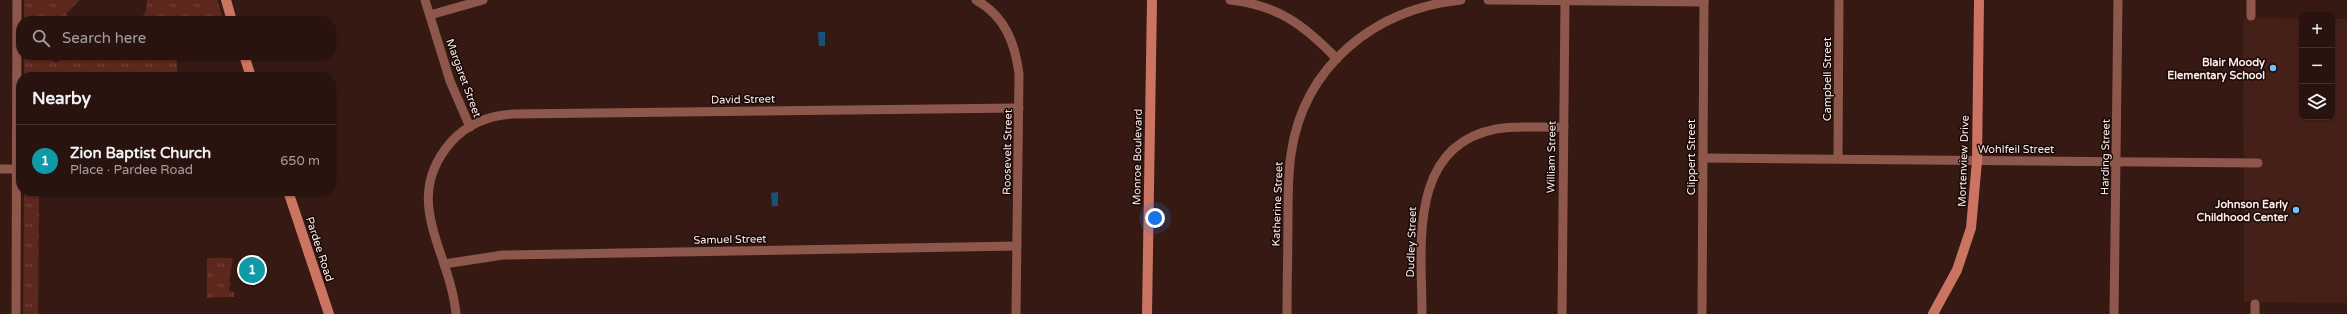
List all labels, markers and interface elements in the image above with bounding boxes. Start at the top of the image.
map controls [2299,12,2335,120]
button: + [2299,12,2335,48]
search box [16,16,336,60]
icon: search [30,27,52,49]
text: Search here [62,29,146,47]
street label: Margaret Street [443,37,484,119]
street label: Campbell Street [1821,37,1834,121]
button: − [2299,48,2335,84]
place label: Blair Moody Elementary School [2167,56,2265,83]
marker: Blair Moody Elementary School [2268,63,2278,73]
button: layers [2299,84,2335,120]
text: Nearby [32,88,91,109]
street label: David Street [711,92,775,107]
street label: Roosevelt Street [1000,109,1015,195]
street label: Monroe Boulevard [1130,109,1145,205]
street label: Mortenview Drive [1955,115,1972,207]
street label: Clippert Street [1685,119,1698,195]
street label: Harding Street [2098,119,2113,195]
street label: William Street [1544,121,1559,193]
street label: Wohlfeil Street [1978,143,2054,156]
text: Zion Baptist Church [70,144,211,162]
text: 1 [41,153,49,169]
text: 650 m [280,153,320,169]
street label: Katherine Street [1270,161,1285,247]
text: Place · Pardee Road [70,162,193,178]
place label: Johnson Early Childhood Center [2197,198,2289,224]
marker: Johnson Early Childhood Center [2291,205,2301,215]
street label: Dudley Street [1404,206,1419,278]
your location [1145,208,1165,228]
street label: Pardee Road [303,215,336,283]
street label: Samuel Street [693,232,767,247]
pin: 1 [239,255,265,285]

